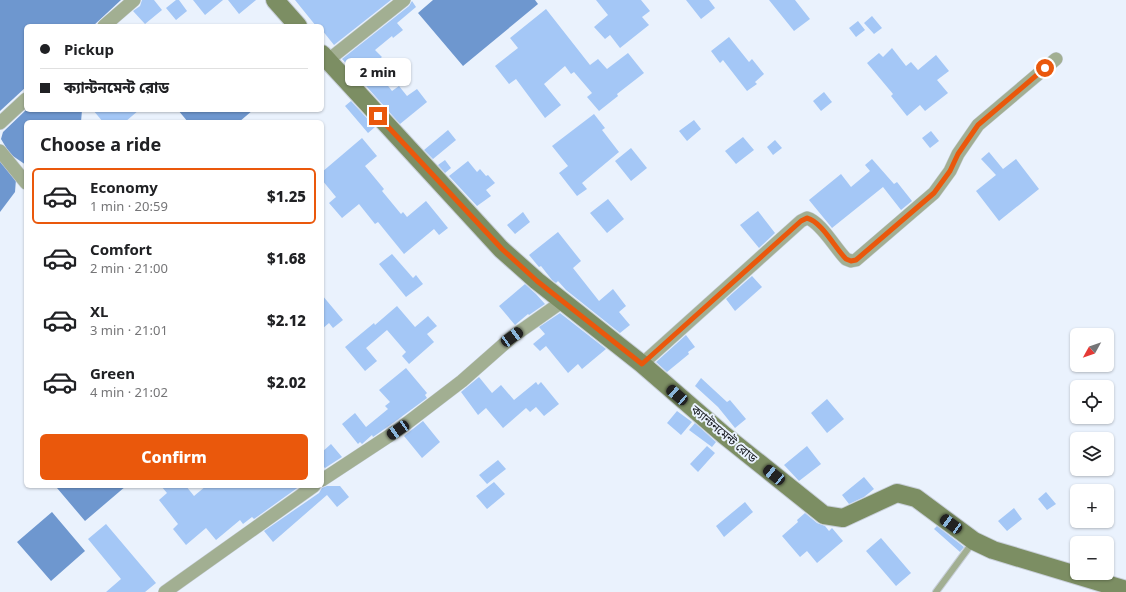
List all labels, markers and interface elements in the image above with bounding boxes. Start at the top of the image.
text: Pickup [64,39,114,59]
callout: 2 min [345,58,411,86]
route start [1036,59,1054,77]
text: 2 min [360,63,396,81]
text: ক্যান্টনমেন্ট রোড [64,77,169,97]
route end [369,107,387,125]
text: Choose a ride [40,132,161,156]
text: Economy [90,177,158,197]
icon: car [42,178,78,214]
text: $1.25 [267,186,306,206]
text: 1 min · 20:59 [90,197,168,215]
text: Comfort [90,239,152,259]
icon: car [42,240,78,276]
text: $1.68 [267,248,306,268]
text: 2 min · 21:00 [90,259,168,277]
text: XL [90,301,108,321]
icon: car [42,302,78,338]
text: $2.12 [267,310,306,330]
text: 3 min · 21:01 [90,321,168,339]
car [499,325,525,349]
north arrow [1070,328,1114,372]
map controls [1070,328,1114,580]
text: Green [90,363,135,383]
icon: car [42,364,78,400]
text: $2.02 [267,372,306,392]
button: locate [1070,380,1114,424]
text: 4 min · 21:02 [90,383,168,401]
car [664,383,690,407]
street label: ক্যান্টনমেন্ট রোড [687,400,761,467]
car [385,418,411,442]
button: layers [1070,432,1114,476]
button: Confirm [40,434,308,480]
car [761,463,787,487]
button: + [1070,484,1114,528]
car [938,512,964,536]
button: − [1070,536,1114,580]

